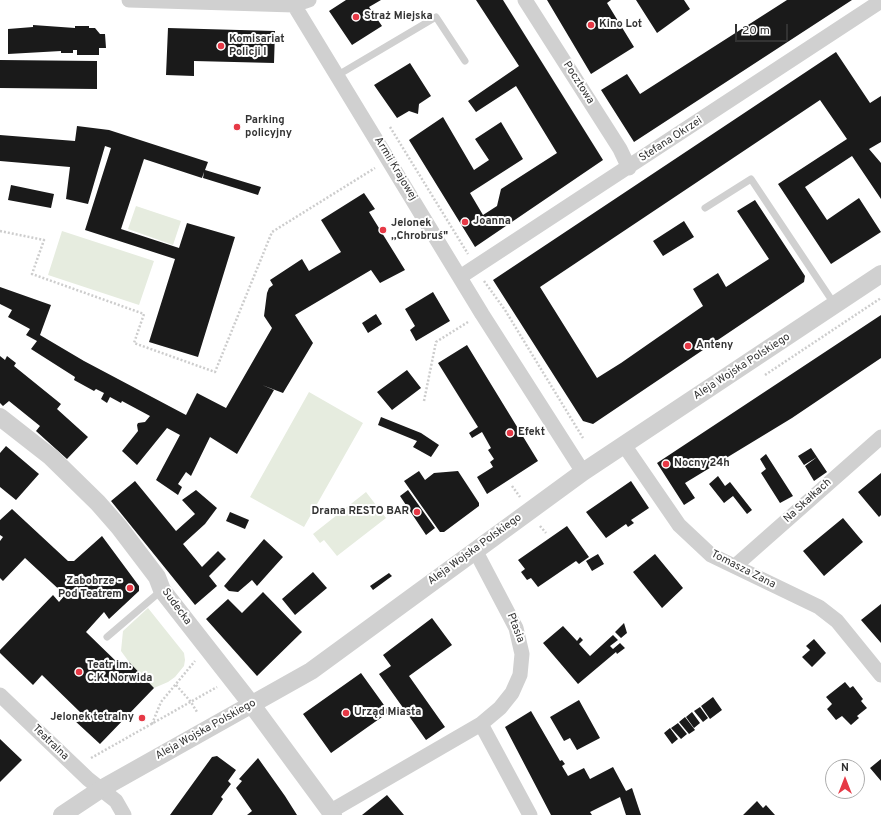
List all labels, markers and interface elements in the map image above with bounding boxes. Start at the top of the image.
place label: Straż Miejska [364,10,433,24]
marker: Straż Miejska [351,12,361,22]
scale bar [737,16,790,42]
place label: Kino Lot [599,18,642,32]
marker: Kino Lot [586,20,596,30]
text: 20 m [742,23,770,39]
place label: Komisariat Policji I [229,33,285,59]
marker: Komisariat Policji I [216,41,226,51]
street label: Pocztowa [559,59,597,107]
place label: Parking policyjny [245,114,292,140]
street label: Stefana Okrzei [637,115,705,165]
marker: Parking policyjny [232,122,242,132]
street label: Armii Krajowej [371,135,419,203]
place label: Joanna [473,215,511,229]
place label: Jelonek ,,Chrobruś" [391,217,448,243]
marker: Joanna [460,217,470,227]
marker: Jelonek ,,Chrobruś" [378,225,388,235]
street label: Aleja Wojska Polskiego [691,331,793,403]
place label: Anteny [696,339,733,353]
marker: Anteny [683,341,693,351]
place label: Efekt [518,426,545,440]
marker: Efekt [505,428,515,438]
place label: Nocny 24h [674,457,730,471]
marker: Nocny 24h [661,459,671,469]
street label: Na Skałkach [781,476,835,526]
place label: Drama RESTO BAR [311,505,409,519]
marker: Drama RESTO BAR [412,507,422,517]
street label: Aleja Wojska Polskiego [426,512,524,588]
street label: Tomasza Zana [708,548,778,592]
place label: Zabobrze - Pod Teatrem [58,575,122,601]
marker: Zabobrze - Pod Teatrem [125,583,135,593]
street label: Sudecka [158,586,194,628]
street label: Ptasia [503,611,527,645]
place label: Teatr im. C.K. Norwida [87,659,152,685]
marker: Teatr im. C.K. Norwida [74,667,84,677]
street label: Aleja Wojska Polskiego [154,697,258,763]
place label: Urząd Miasta [354,706,421,720]
marker: Urząd Miasta [341,708,351,718]
place label: Jelonek tetralny [50,711,134,725]
marker: Jelonek tetralny [137,713,147,723]
street label: Teatralna [29,722,71,764]
north arrow [825,759,865,799]
text: N [841,761,849,775]

